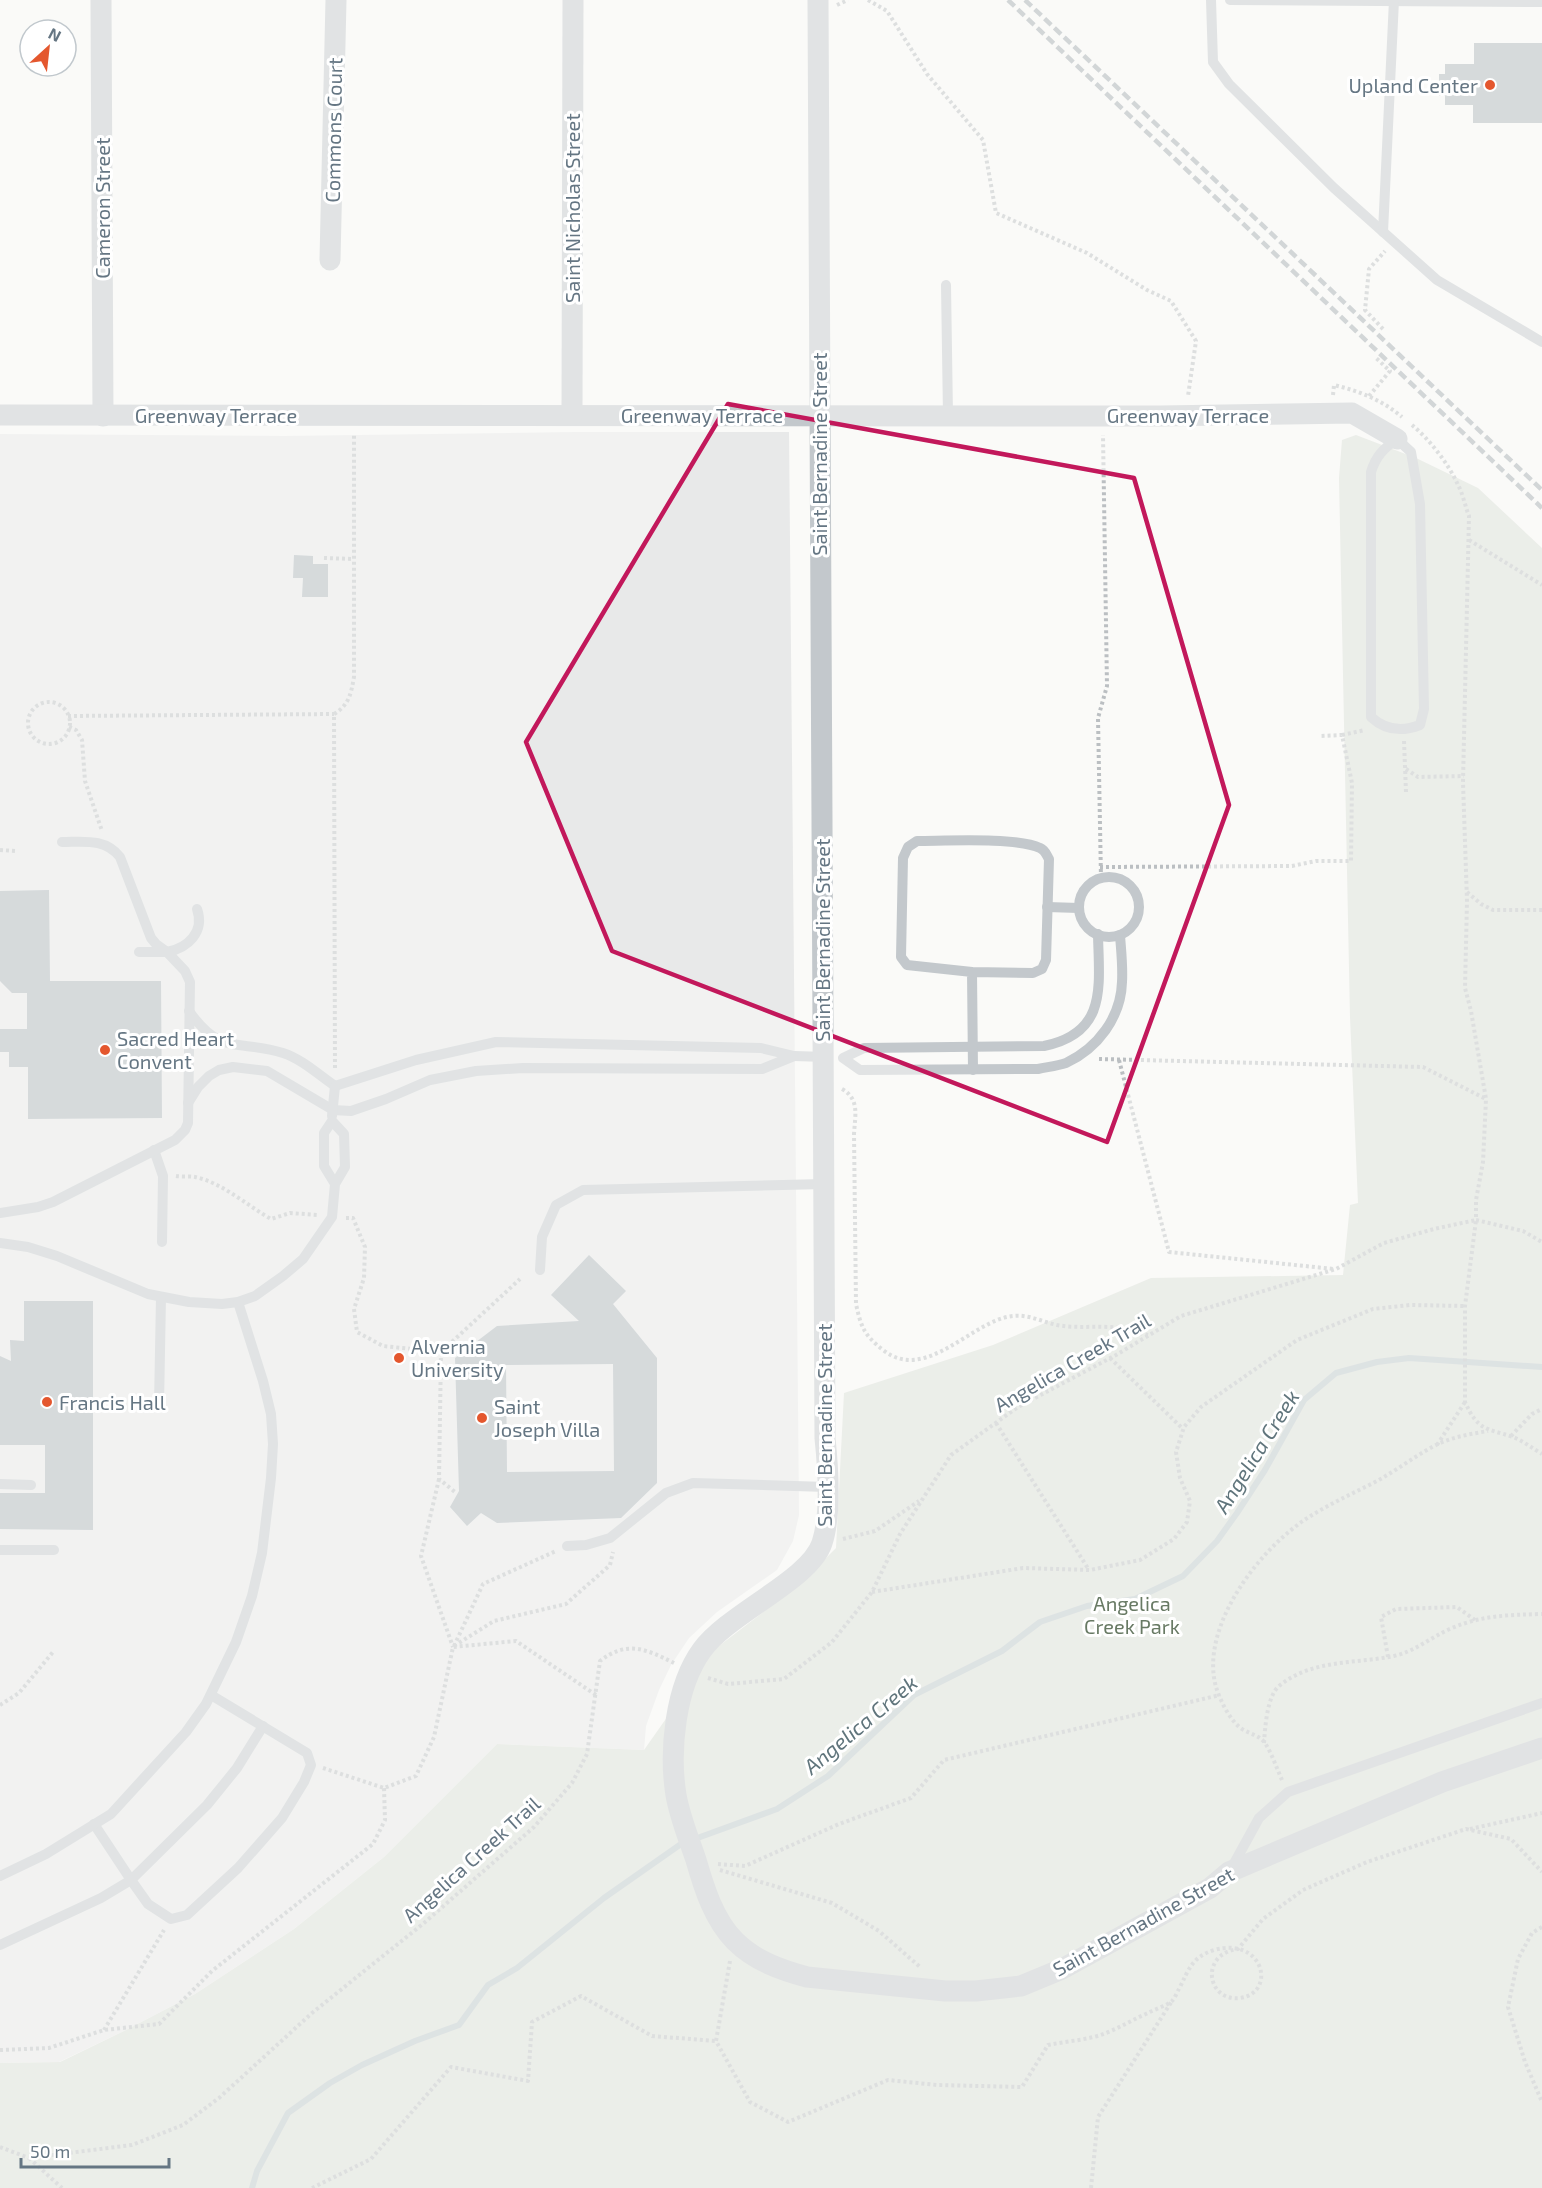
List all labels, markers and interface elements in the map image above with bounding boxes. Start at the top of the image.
north arrow [18,18,78,78]
text: N [46,23,65,45]
street label: Commons Court [320,57,346,203]
place label: Upland Center [1348,73,1478,97]
marker: Upland Center [1483,78,1497,92]
street label: Saint Nicholas Street [560,113,584,303]
street label: Cameron Street [90,137,114,279]
street label: Saint Bernadine Street [807,352,831,556]
street label: Greenway Terrace [135,403,297,427]
street label: Greenway Terrace [621,403,783,427]
street label: Greenway Terrace [1107,403,1269,427]
street label: Saint Bernadine Street [810,838,834,1042]
place label: Sacred Heart Convent [117,1026,234,1073]
marker: Sacred Heart Convent [98,1043,112,1057]
street label: Angelica Creek Trail [990,1308,1154,1416]
street label: Saint Bernadine Street [812,1323,836,1527]
place label: Alvernia University [411,1334,504,1381]
marker: Alvernia University [392,1351,406,1365]
water label: Angelica Creek [1208,1385,1304,1518]
place label: Francis Hall [59,1390,166,1414]
place label: Saint Joseph Villa [494,1394,600,1441]
marker: Francis Hall [40,1395,54,1409]
marker: Saint Joseph Villa [475,1411,489,1425]
park label: Angelica Creek Park [1084,1591,1180,1638]
water label: Angelica Creek [798,1669,922,1779]
street label: Angelica Creek Trail [397,1791,545,1927]
street label: Saint Bernadine Street [1048,1861,1238,1981]
scale bar [21,2131,170,2169]
text: 50 m [30,2140,70,2162]

